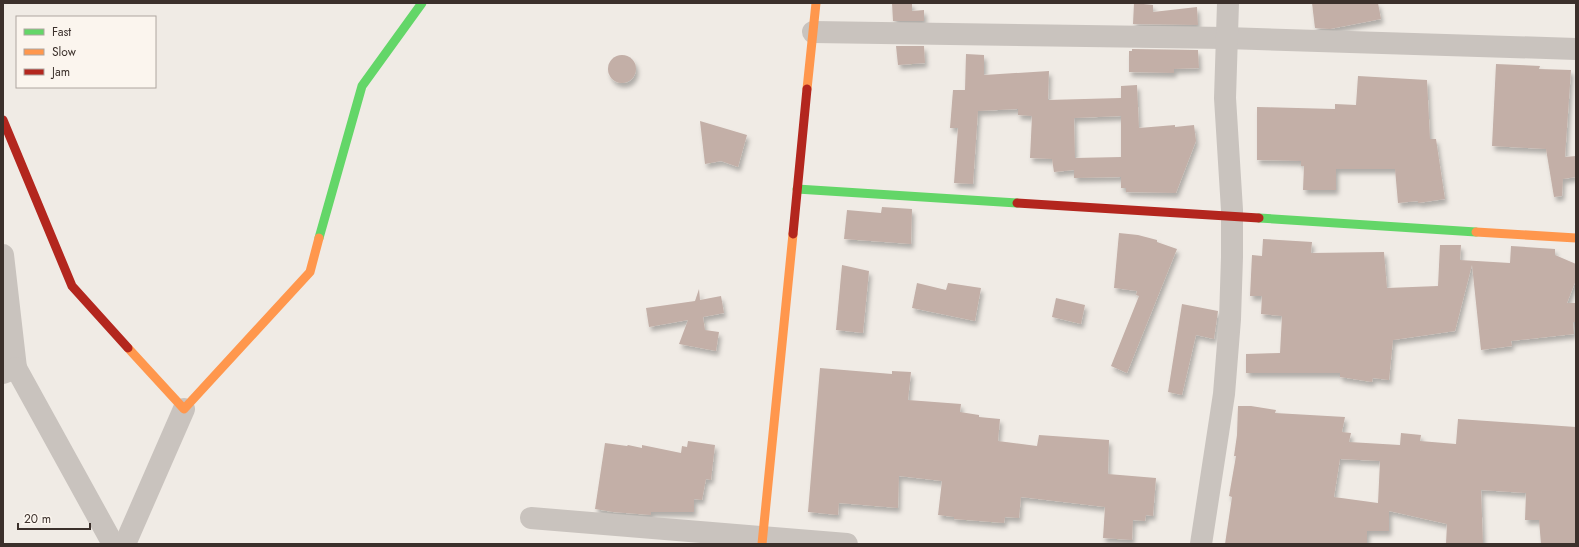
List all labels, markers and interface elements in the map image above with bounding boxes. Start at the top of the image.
legend [16,16,156,88]
text: Fast [52,23,71,41]
text: Slow [52,43,77,61]
text: Jam [50,63,70,81]
scale bar [18,505,90,531]
text: 20 m [24,510,51,528]

